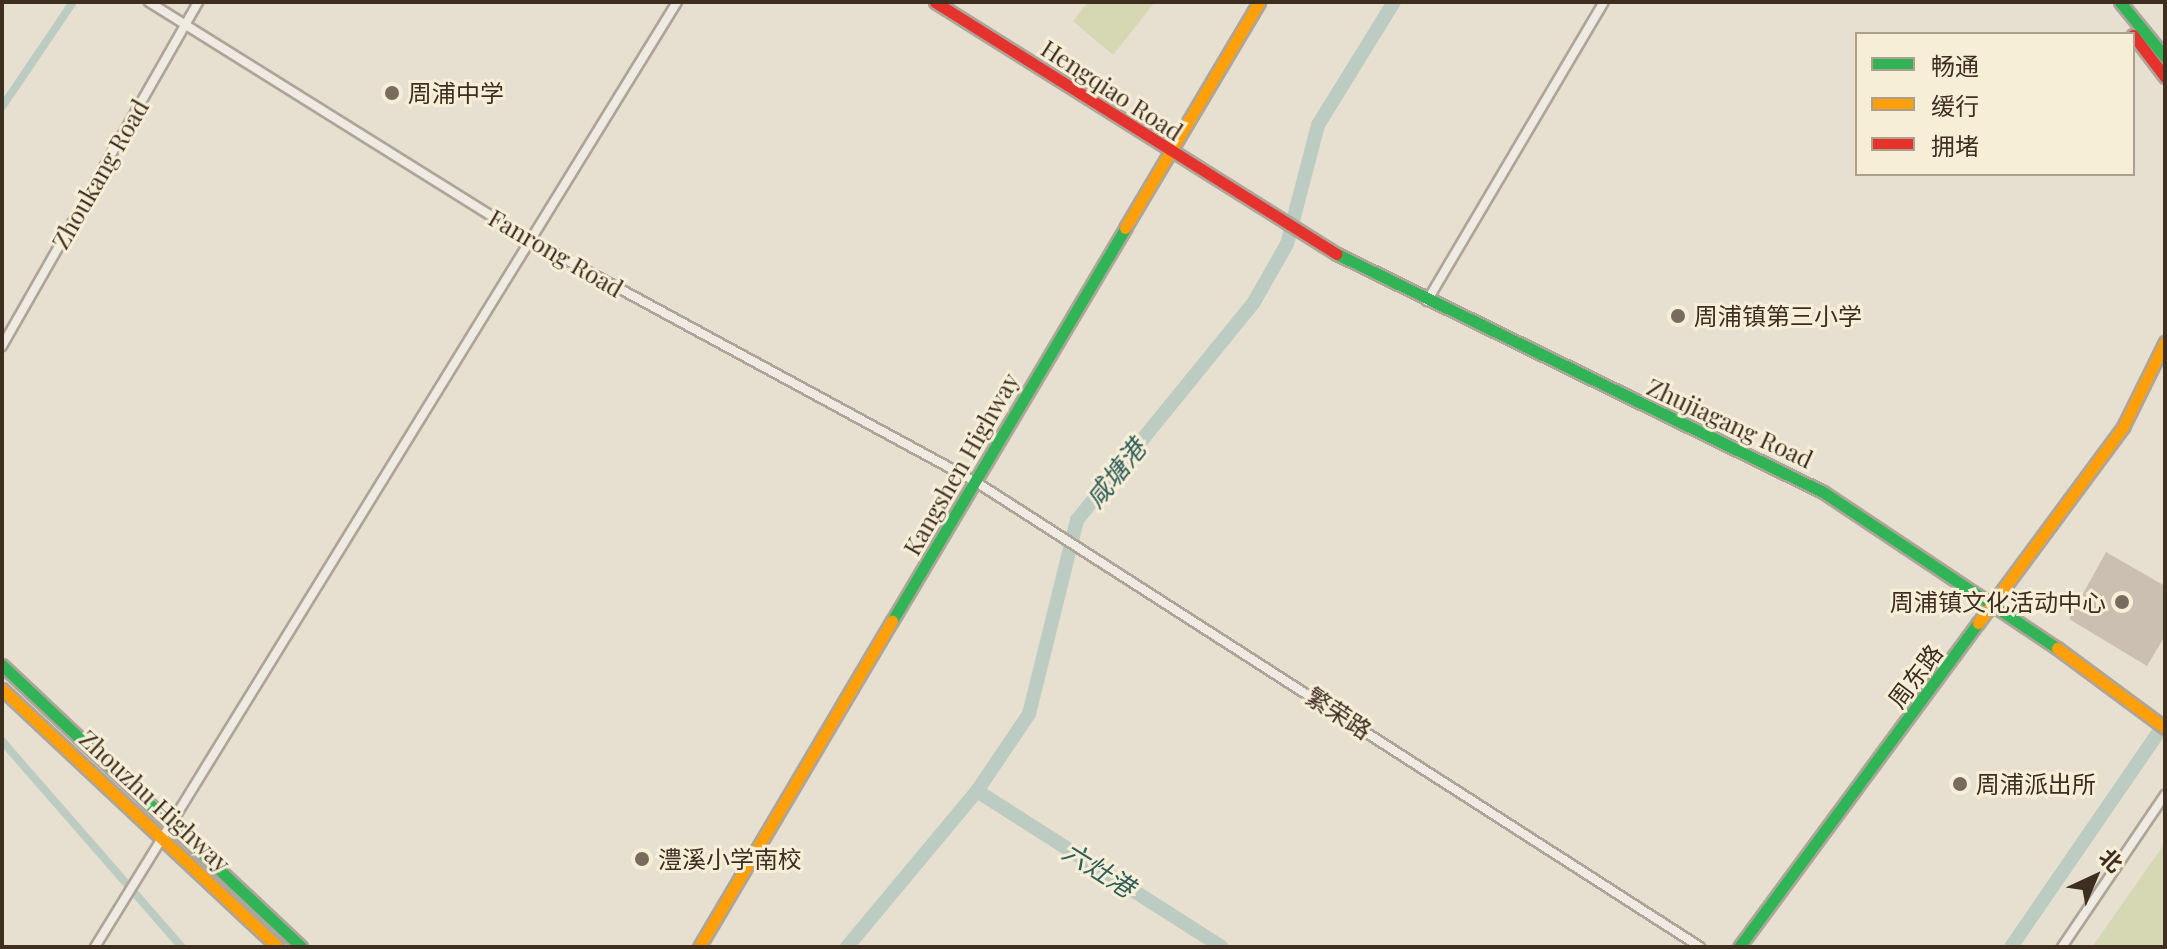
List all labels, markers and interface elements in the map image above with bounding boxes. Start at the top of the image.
legend [1855,32,2135,176]
street label: Hengqiao Road [1036,34,1188,146]
text: 畅通 [1931,49,1979,81]
place label: 周浦中学 [408,79,504,107]
marker: 周浦中学 [383,84,401,102]
text: 缓行 [1931,89,1979,121]
street label: Zhoukang Road [46,94,154,254]
text: 拥堵 [1931,129,1979,161]
street label: Fanrong Road [484,203,628,303]
place label: 周浦镇第三小学 [1694,302,1862,330]
marker: 周浦镇第三小学 [1669,307,1687,325]
street label: Kangshen Highway [897,368,1025,560]
street label: Zhujiagang Road [1643,372,1817,474]
water label: 咸塘港 [1078,433,1152,513]
place label: 周浦镇文化活动中心 [1890,588,2106,616]
marker: 周浦镇文化活动中心 [2113,593,2131,611]
street label: 周东路 [1882,639,1948,713]
street label: 繁荣路 [1301,681,1377,745]
street label: Zhouzhu Highway [74,724,236,878]
place label: 周浦派出所 [1976,770,2096,798]
marker: 周浦派出所 [1951,775,1969,793]
water label: 六灶港 [1058,835,1140,903]
north arrow [2055,837,2135,917]
text: 北 [2093,841,2130,878]
place label: 澧溪小学南校 [658,845,802,873]
marker: 澧溪小学南校 [633,850,651,868]

